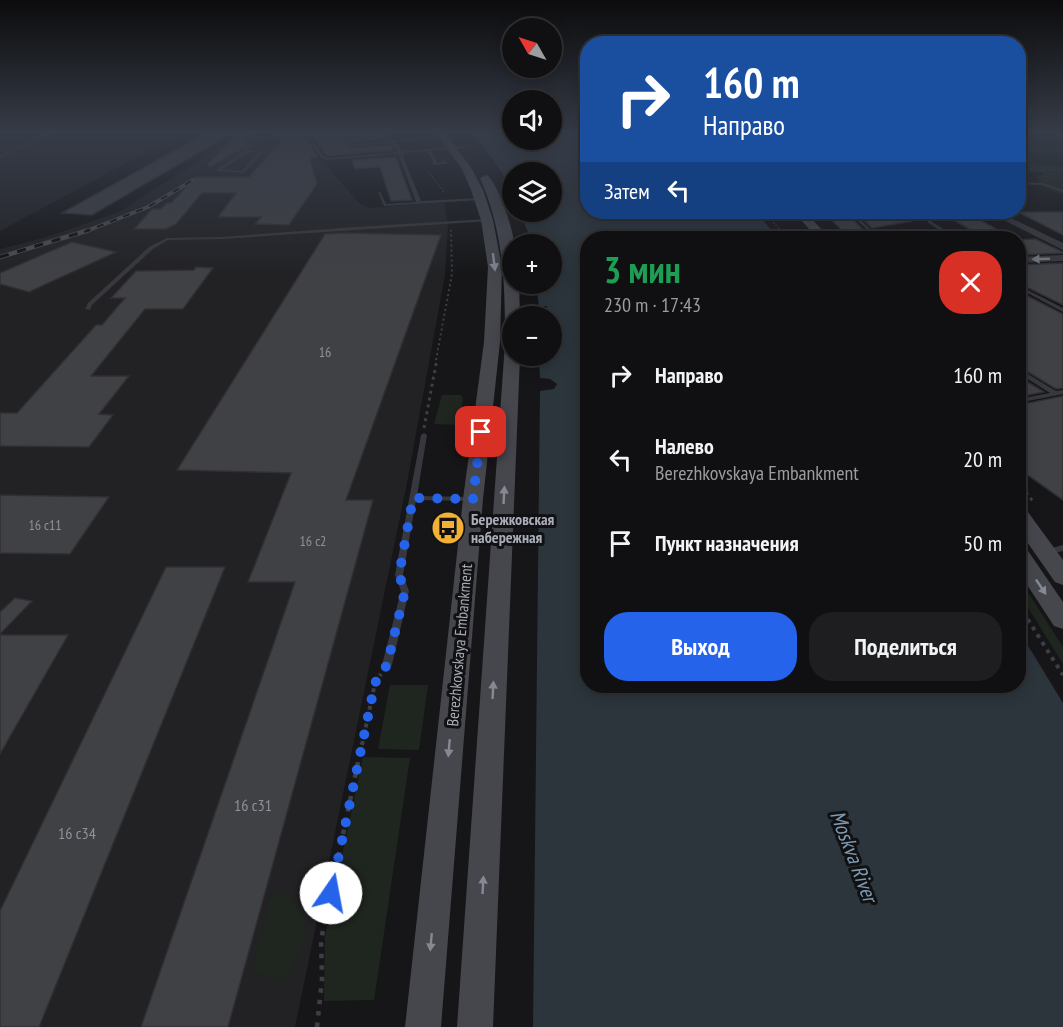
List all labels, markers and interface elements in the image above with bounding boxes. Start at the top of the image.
north arrow [502,18,562,78]
map controls [502,18,562,366]
text: 160 m [703,55,800,110]
icon: right [604,60,682,138]
button: sound [502,90,562,150]
text: Направо [703,108,785,142]
button: layers [502,162,562,222]
icon: left [662,174,695,207]
text: Затем [604,177,650,205]
button: + [502,234,562,294]
text: 3 мин [604,246,681,293]
button: close [939,251,1002,314]
one-way arrow [489,252,498,271]
one-way arrow [1031,255,1050,264]
text: 230 m · 17:43 [604,292,701,318]
button: − [502,306,562,366]
house number: 16 [319,343,331,361]
icon: right [604,359,637,392]
text: Направо [655,361,723,389]
text: 160 m [953,361,1002,389]
pin [455,406,506,457]
icon: arrive [464,415,497,448]
text: Налево [655,432,714,460]
icon: left [604,443,637,476]
text: 20 m [963,445,1002,473]
text: Berezhkovskaya Embankment [655,460,859,486]
one-way arrow [499,486,508,505]
place label: Бережковская набережная [471,509,555,547]
bus stop icon: Бережковская набережная [430,510,466,546]
house number: 16 с11 [28,516,62,534]
icon: arrive [604,527,637,560]
text: Пункт назначения [655,529,799,557]
text: 50 m [963,529,1002,557]
house number: 16 с2 [300,532,326,550]
street label: Berezhkovskaya Embankment [442,562,476,727]
one-way arrow [1035,578,1047,594]
button: Выход [604,612,797,681]
button: Поделиться [809,612,1002,681]
one-way arrow [489,680,498,699]
one-way arrow [444,739,454,758]
house number: 16 с31 [234,795,272,815]
water label: Moskva River [824,806,885,909]
house number: 16 с34 [58,823,96,843]
position arrow [299,861,363,925]
one-way arrow [478,875,487,894]
one-way arrow [426,933,436,952]

